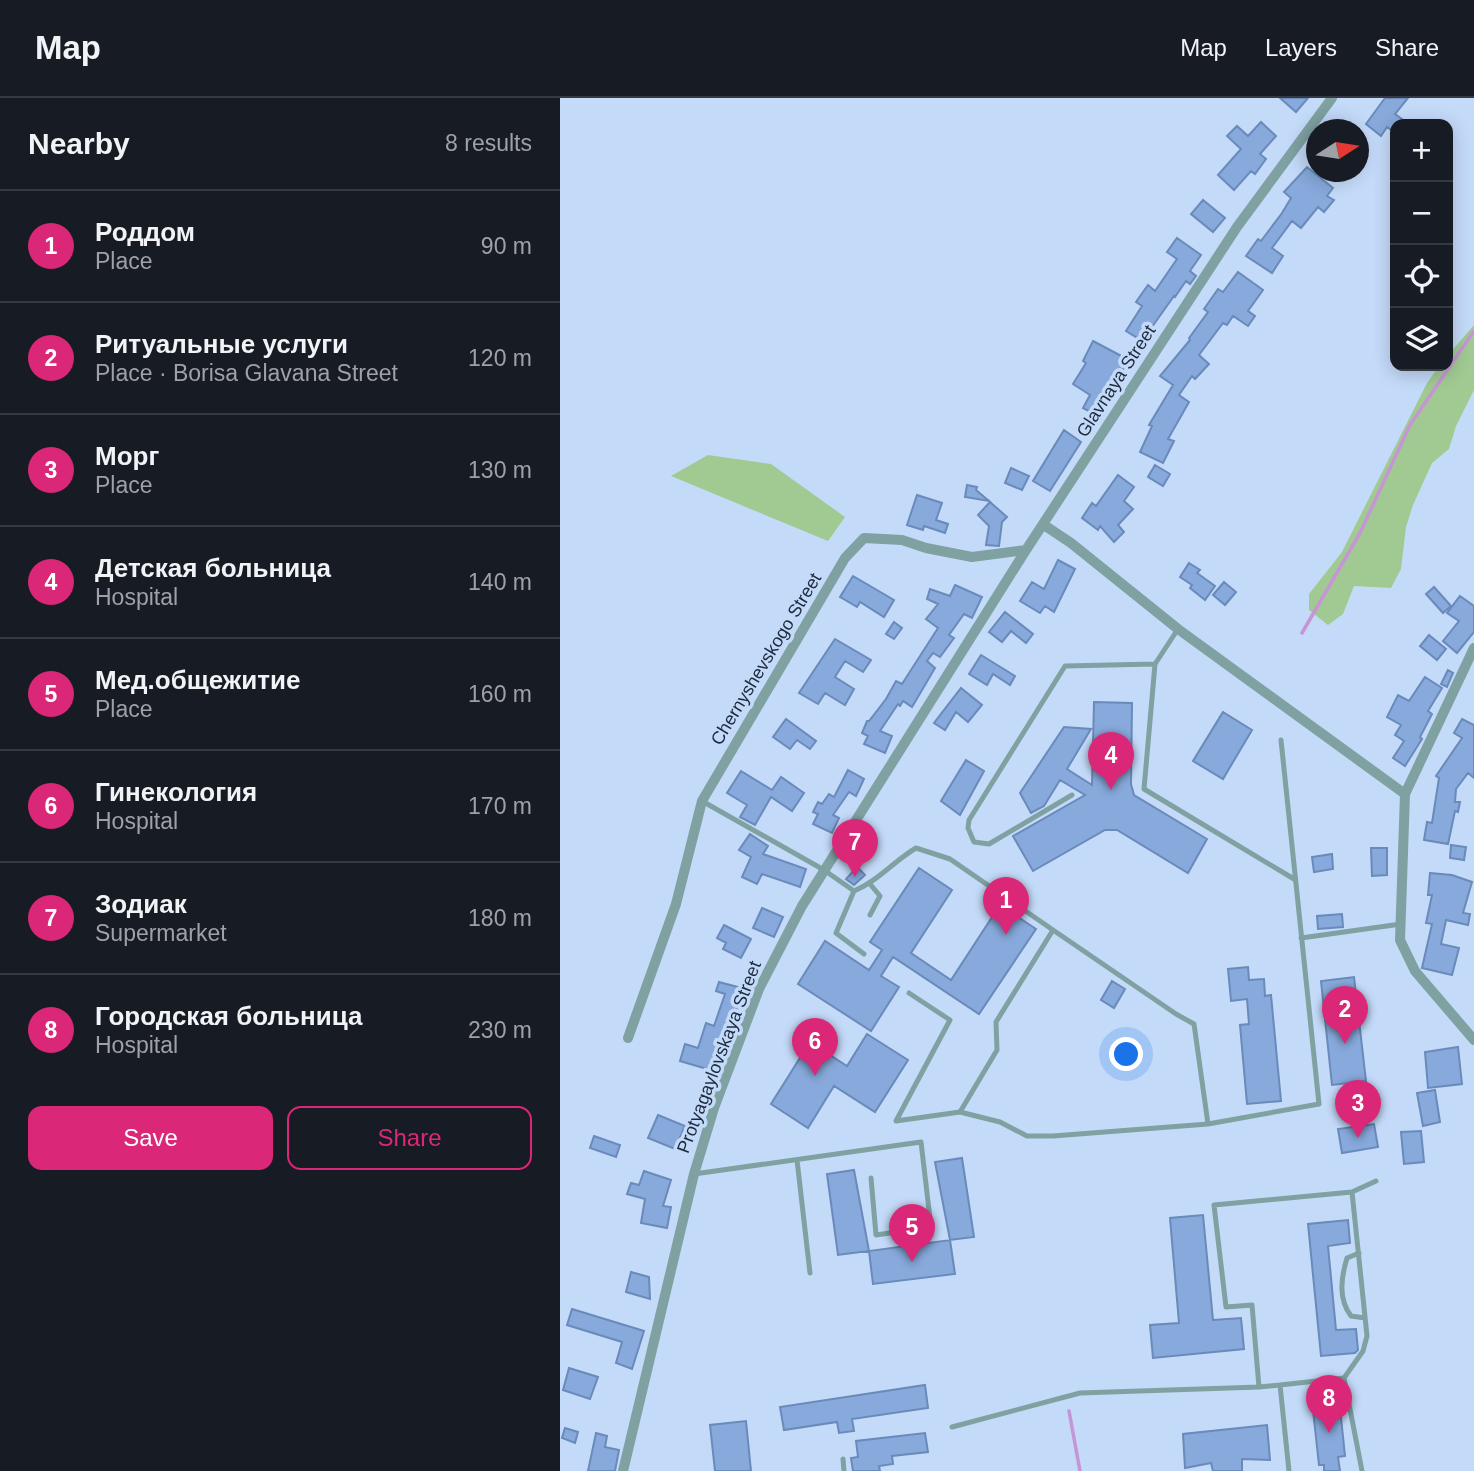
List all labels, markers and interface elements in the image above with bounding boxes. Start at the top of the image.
text: Map [35,29,101,66]
text: Map [1180,34,1227,61]
text: Layers [1265,34,1337,61]
text: Share [1375,34,1439,61]
north arrow [1306,119,1369,182]
map controls [1390,119,1453,371]
button: + [1390,119,1453,182]
text: Nearby [28,127,130,160]
text: 8 results [445,130,532,156]
button: − [1390,182,1453,245]
text: Роддом [95,217,195,247]
text: 1 [45,233,57,259]
text: 90 m [481,233,532,259]
button: locate [1390,245,1453,308]
text: Place [95,248,153,274]
button: layers [1390,308,1453,371]
street label: Glavnaya Street [1072,321,1160,441]
text: Ритуальные услуги [95,329,348,359]
text: 2 [45,345,57,371]
text: 120 m [468,345,532,371]
text: Place · Borisa Glavana Street [95,360,398,386]
text: Морг [95,441,159,471]
text: 3 [45,457,57,483]
text: 130 m [468,457,532,483]
text: Place [95,472,153,498]
text: Детская больница [95,553,331,583]
text: 4 [45,569,57,595]
text: 140 m [468,569,532,595]
street label: Chernyshevskogo Street [707,569,825,749]
text: Hospital [95,584,178,610]
text: Мед.общежитие [95,665,300,695]
text: 5 [45,681,57,707]
text: 160 m [468,681,532,707]
text: Place [95,696,153,722]
pin: 4 [1088,732,1134,790]
text: Гинекология [95,777,257,807]
text: 6 [45,793,57,819]
text: 170 m [468,793,532,819]
text: Hospital [95,808,178,834]
pin: 7 [832,819,878,877]
pin: 1 [983,877,1029,935]
text: Зодиак [95,889,187,919]
text: 7 [45,905,57,931]
text: 180 m [468,905,532,931]
text: Supermarket [95,920,227,946]
street label: Protyagaylovskaya Street [673,958,765,1156]
pin: 2 [1322,986,1368,1044]
text: Городская больница [95,1001,362,1031]
text: 8 [45,1017,57,1043]
text: 230 m [468,1017,532,1043]
pin: 6 [792,1018,838,1076]
text: Hospital [95,1032,178,1058]
your location [1109,1037,1143,1071]
pin: 3 [1335,1080,1381,1138]
button: Save [28,1106,273,1170]
button: Share [287,1106,532,1170]
pin: 5 [889,1204,935,1262]
pin: 8 [1306,1375,1352,1433]

